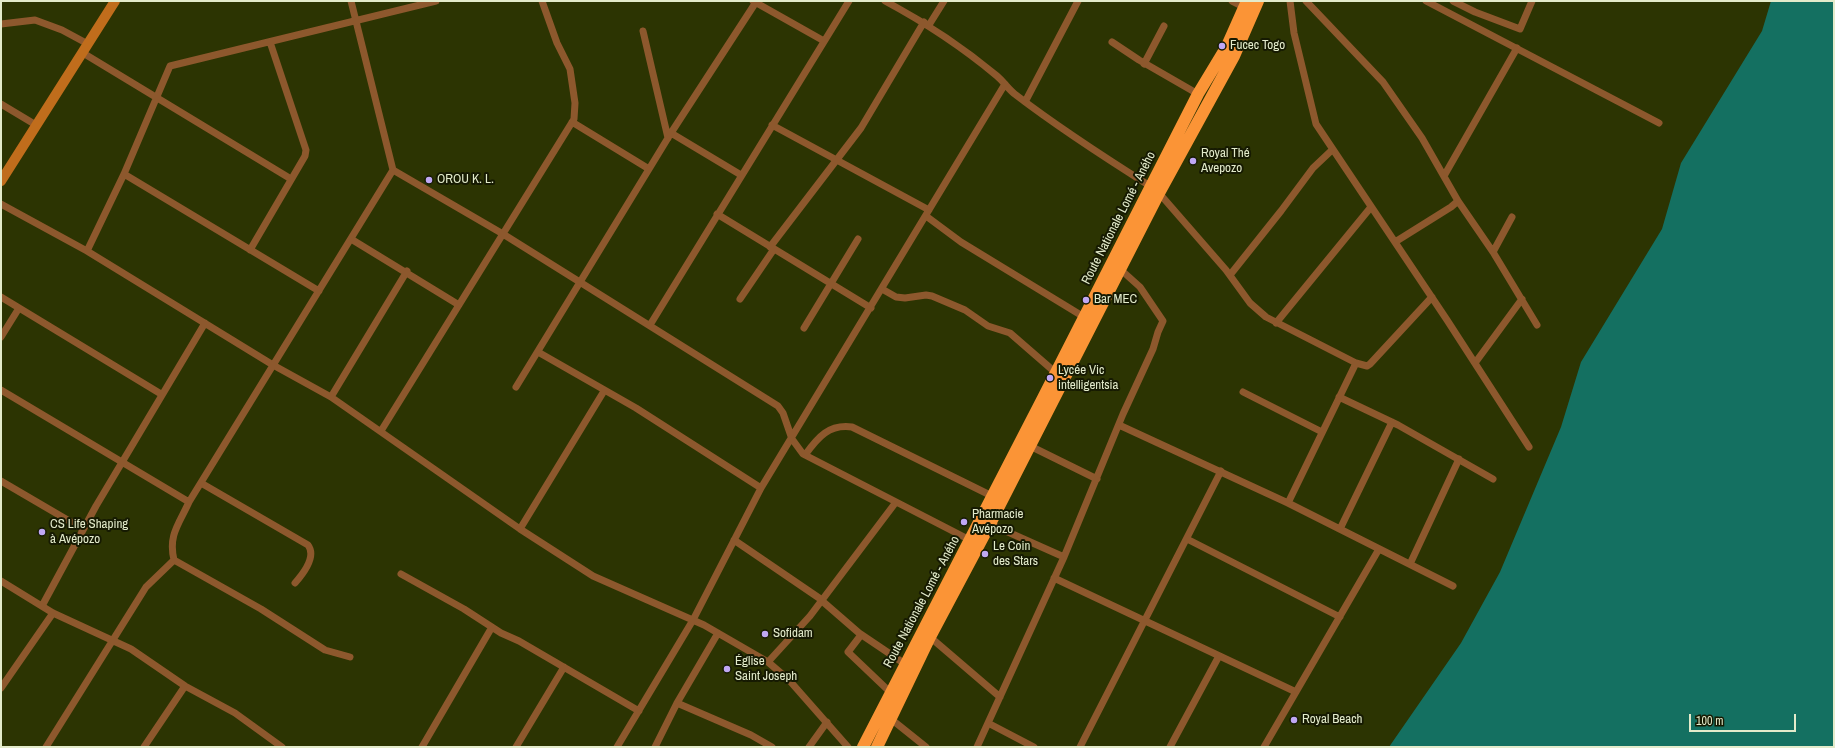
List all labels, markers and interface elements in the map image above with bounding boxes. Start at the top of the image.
place label: Fucec Togo [1230,38,1285,54]
marker: Fucec Togo [1217,41,1227,51]
place label: Royal Thé Avepozo [1201,146,1250,177]
street label: Route Nationale Lomé - Aného [1079,149,1159,287]
marker: Royal Thé Avepozo [1188,156,1198,166]
place label: OROU K. L. [437,172,494,188]
marker: OROU K. L. [424,175,434,185]
place label: Bar MEC [1094,292,1137,308]
marker: Bar MEC [1081,295,1091,305]
place label: Lycée Vic intelligentsia [1058,363,1118,394]
marker: Lycée Vic intelligentsia [1045,373,1055,383]
place label: Pharmacie Avépozo [972,507,1024,538]
place label: CS Life Shaping à Avépozo [50,517,128,548]
marker: Pharmacie Avépozo [959,517,969,527]
marker: CS Life Shaping à Avépozo [37,527,47,537]
street label: Route Nationale Lomé - Aného [881,533,963,671]
place label: Le Coin des Stars [993,539,1038,570]
marker: Le Coin des Stars [980,549,990,559]
place label: Sofidam [773,626,813,642]
marker: Sofidam [760,629,770,639]
place label: Église Saint Joseph [735,654,797,685]
marker: Église Saint Joseph [722,664,732,674]
scale bar [1691,706,1798,732]
place label: Royal Beach [1302,712,1362,728]
text: 100 m [1696,713,1723,729]
marker: Royal Beach [1289,715,1299,725]

